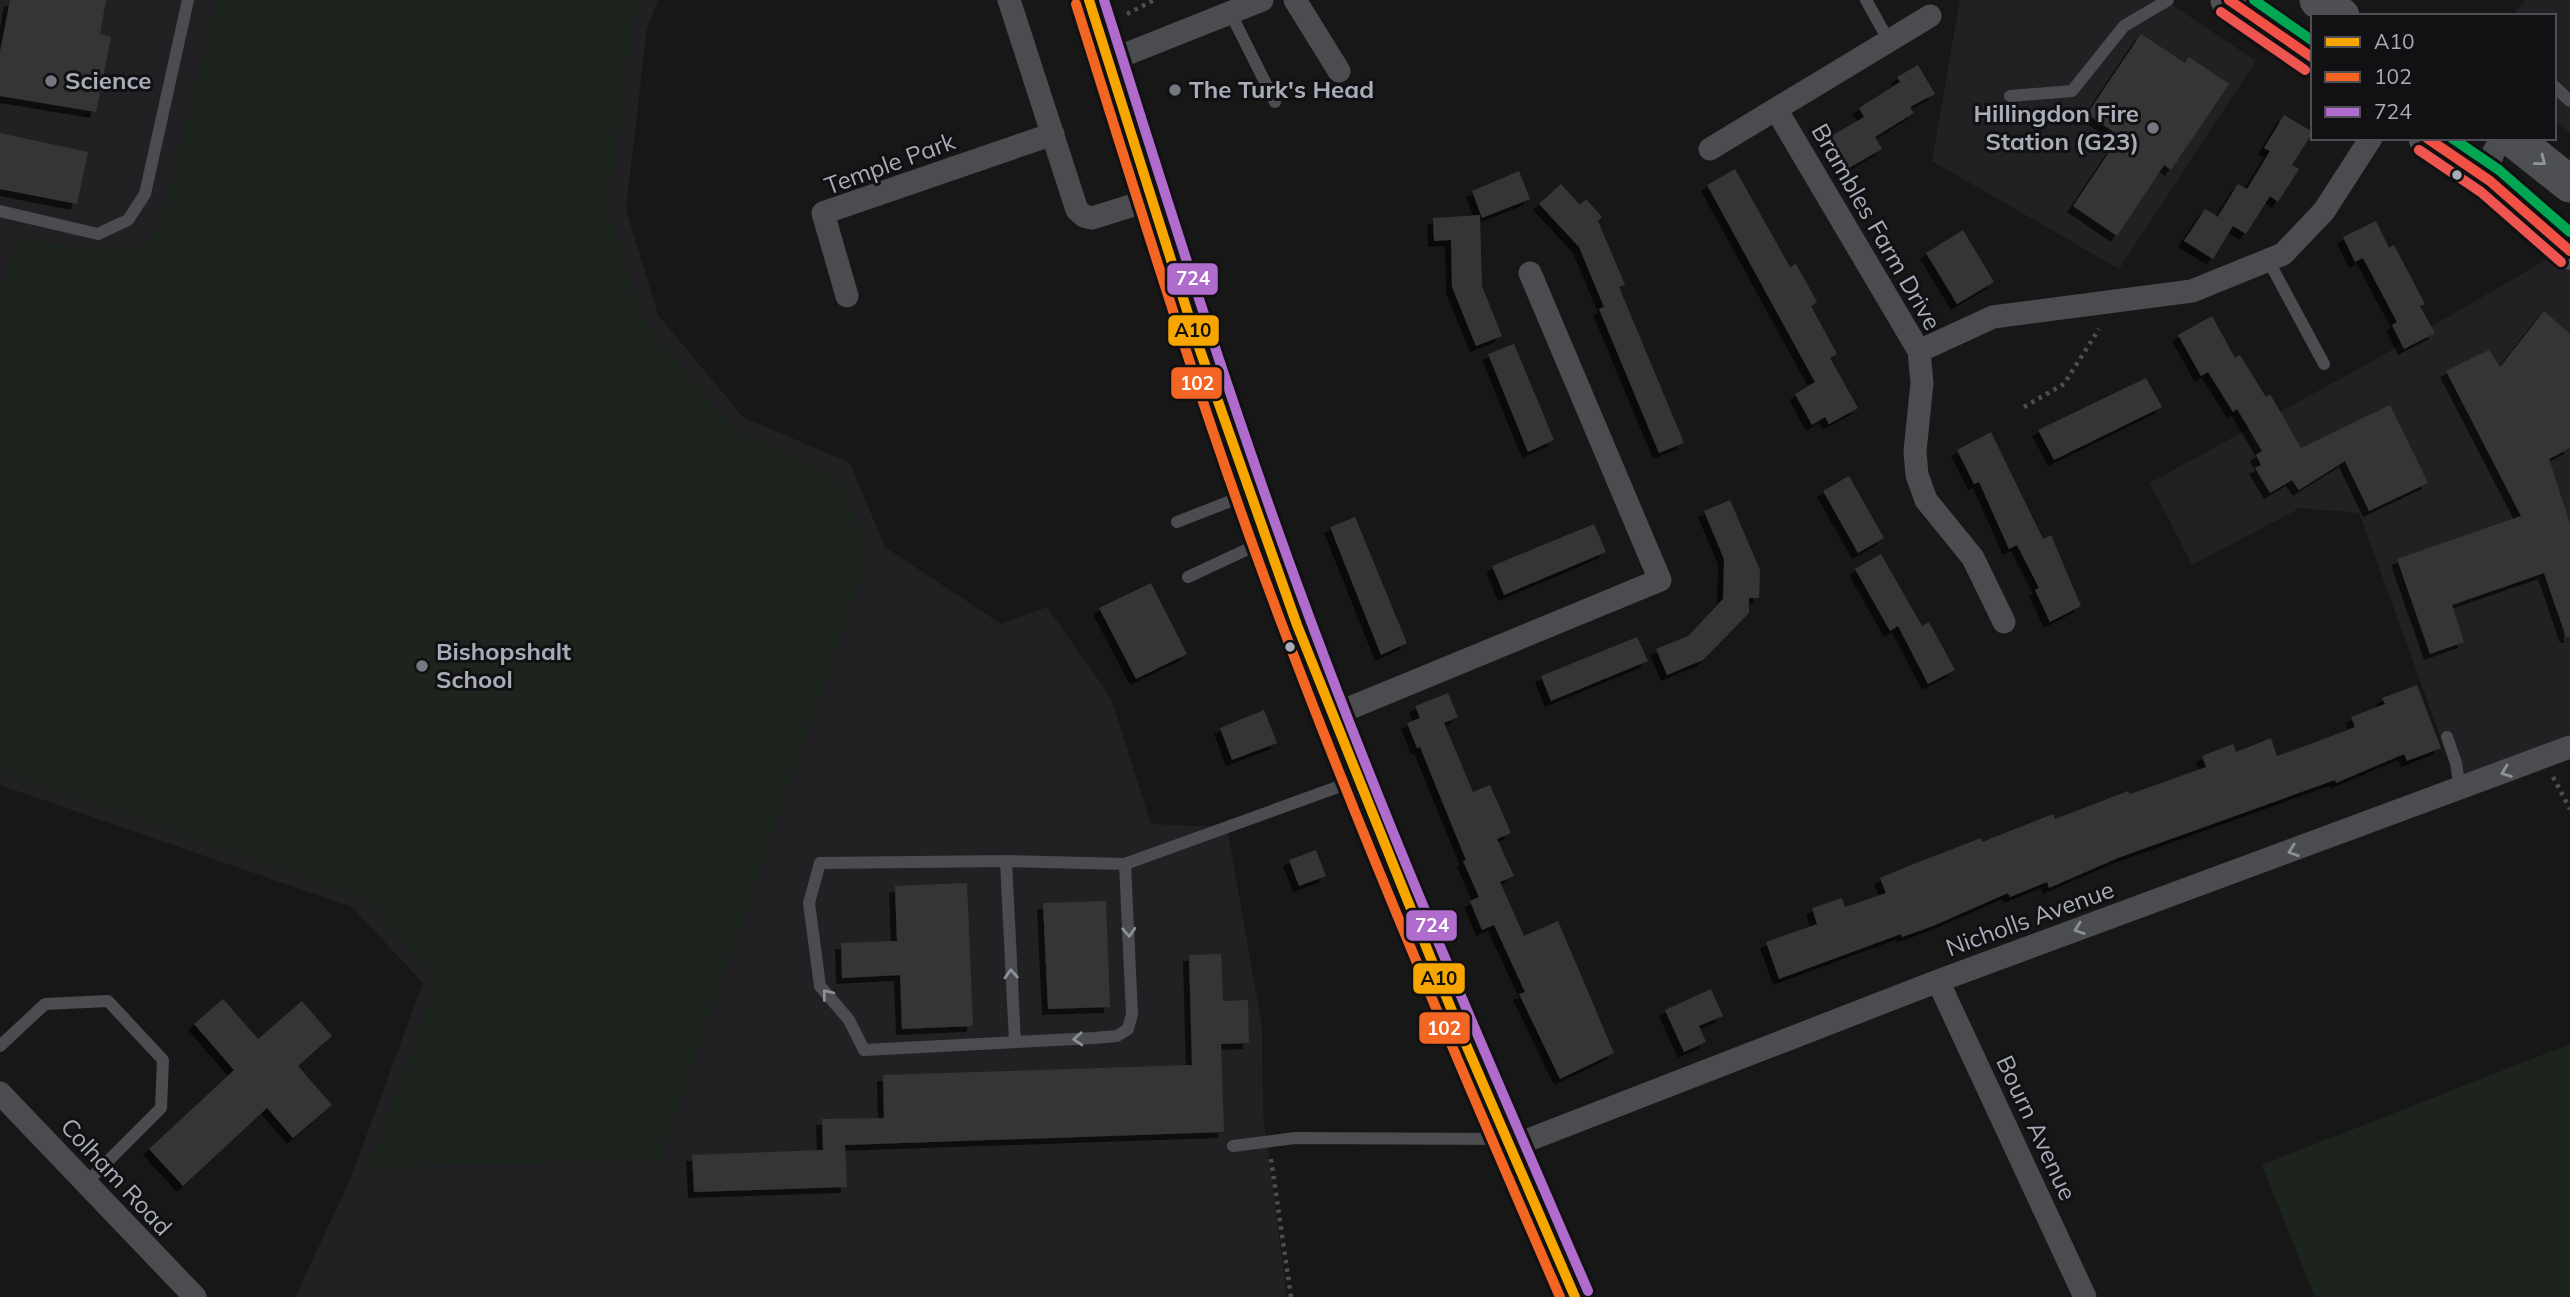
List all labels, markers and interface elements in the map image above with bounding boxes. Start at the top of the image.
legend [2311,14,2556,140]
text: A10 [2374,28,2415,54]
text: 102 [2374,63,2412,89]
place label: Science [65,65,151,95]
marker: Science [43,73,59,89]
place label: The Turk's Head [1189,74,1374,104]
marker: The Turk's Head [1167,82,1183,98]
place label: Hillingdon Fire Station (G23) [1973,98,2139,156]
text: 724 [2374,98,2412,124]
street label: Brambles Farm Drive [1806,118,1948,335]
marker: Hillingdon Fire Station (G23) [2145,120,2161,136]
street label: Temple Park [820,125,960,201]
one-way arrow [2533,153,2546,166]
unlabelled marker [2450,168,2464,182]
line badge: 724 [1166,262,1219,296]
text: 724 [1176,266,1211,290]
line badge: A10 [1167,314,1220,347]
text: A10 [1174,318,1212,342]
line badge: 102 [1170,366,1223,400]
text: 102 [1180,371,1214,395]
place label: Bishopshalt School [436,636,571,694]
unlabelled marker [1283,640,1297,654]
marker: Bishopshalt School [414,658,430,674]
one-way arrow [2501,763,2513,777]
one-way arrow [2288,842,2300,856]
street label: Nicholls Avenue [1942,874,2118,962]
line badge: 724 [1405,909,1458,942]
text: 724 [1415,913,1450,937]
one-way arrow [2074,921,2086,935]
one-way arrow [1121,927,1136,938]
line badge: A10 [1412,962,1466,995]
text: A10 [1420,966,1458,990]
one-way arrow [1004,968,1019,979]
one-way arrow [823,989,835,1002]
line badge: 102 [1418,1011,1471,1045]
text: 102 [1427,1016,1461,1040]
one-way arrow [1072,1031,1083,1046]
street label: Bourn Avenue [1990,1050,2084,1205]
street label: Colham Road [55,1111,179,1241]

